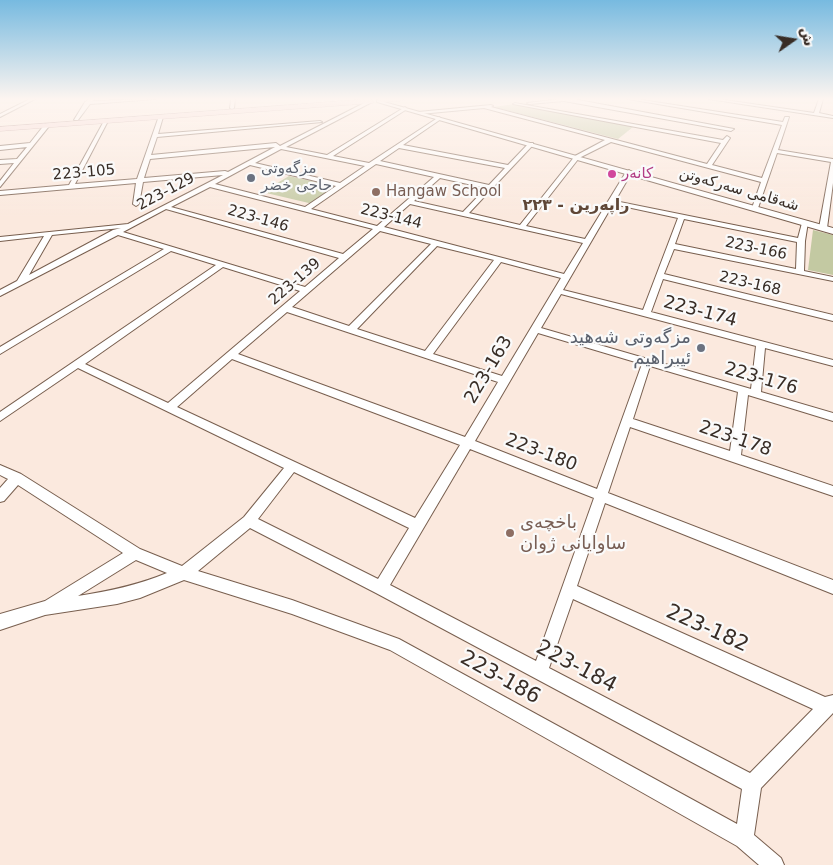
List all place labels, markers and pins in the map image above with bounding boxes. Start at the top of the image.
place label: مزگه‌وتی حاجی خضر [261,160,332,195]
place label: کانەر [622,165,653,183]
marker: کانەر [606,168,618,180]
marker: مزگه‌وتی حاجی خضر [245,172,257,184]
place label: Hangaw School [386,183,502,201]
marker: Hangaw School [370,186,382,198]
place label: مزگەوتی شەهید ئیبراهیم [570,327,691,369]
marker: مزگەوتی شەهید ئیبراهیم [695,342,707,354]
place label: باخچەی ساوایانی ژوان [520,512,626,554]
marker: باخچەی ساوایانی ژوان [504,527,516,539]

